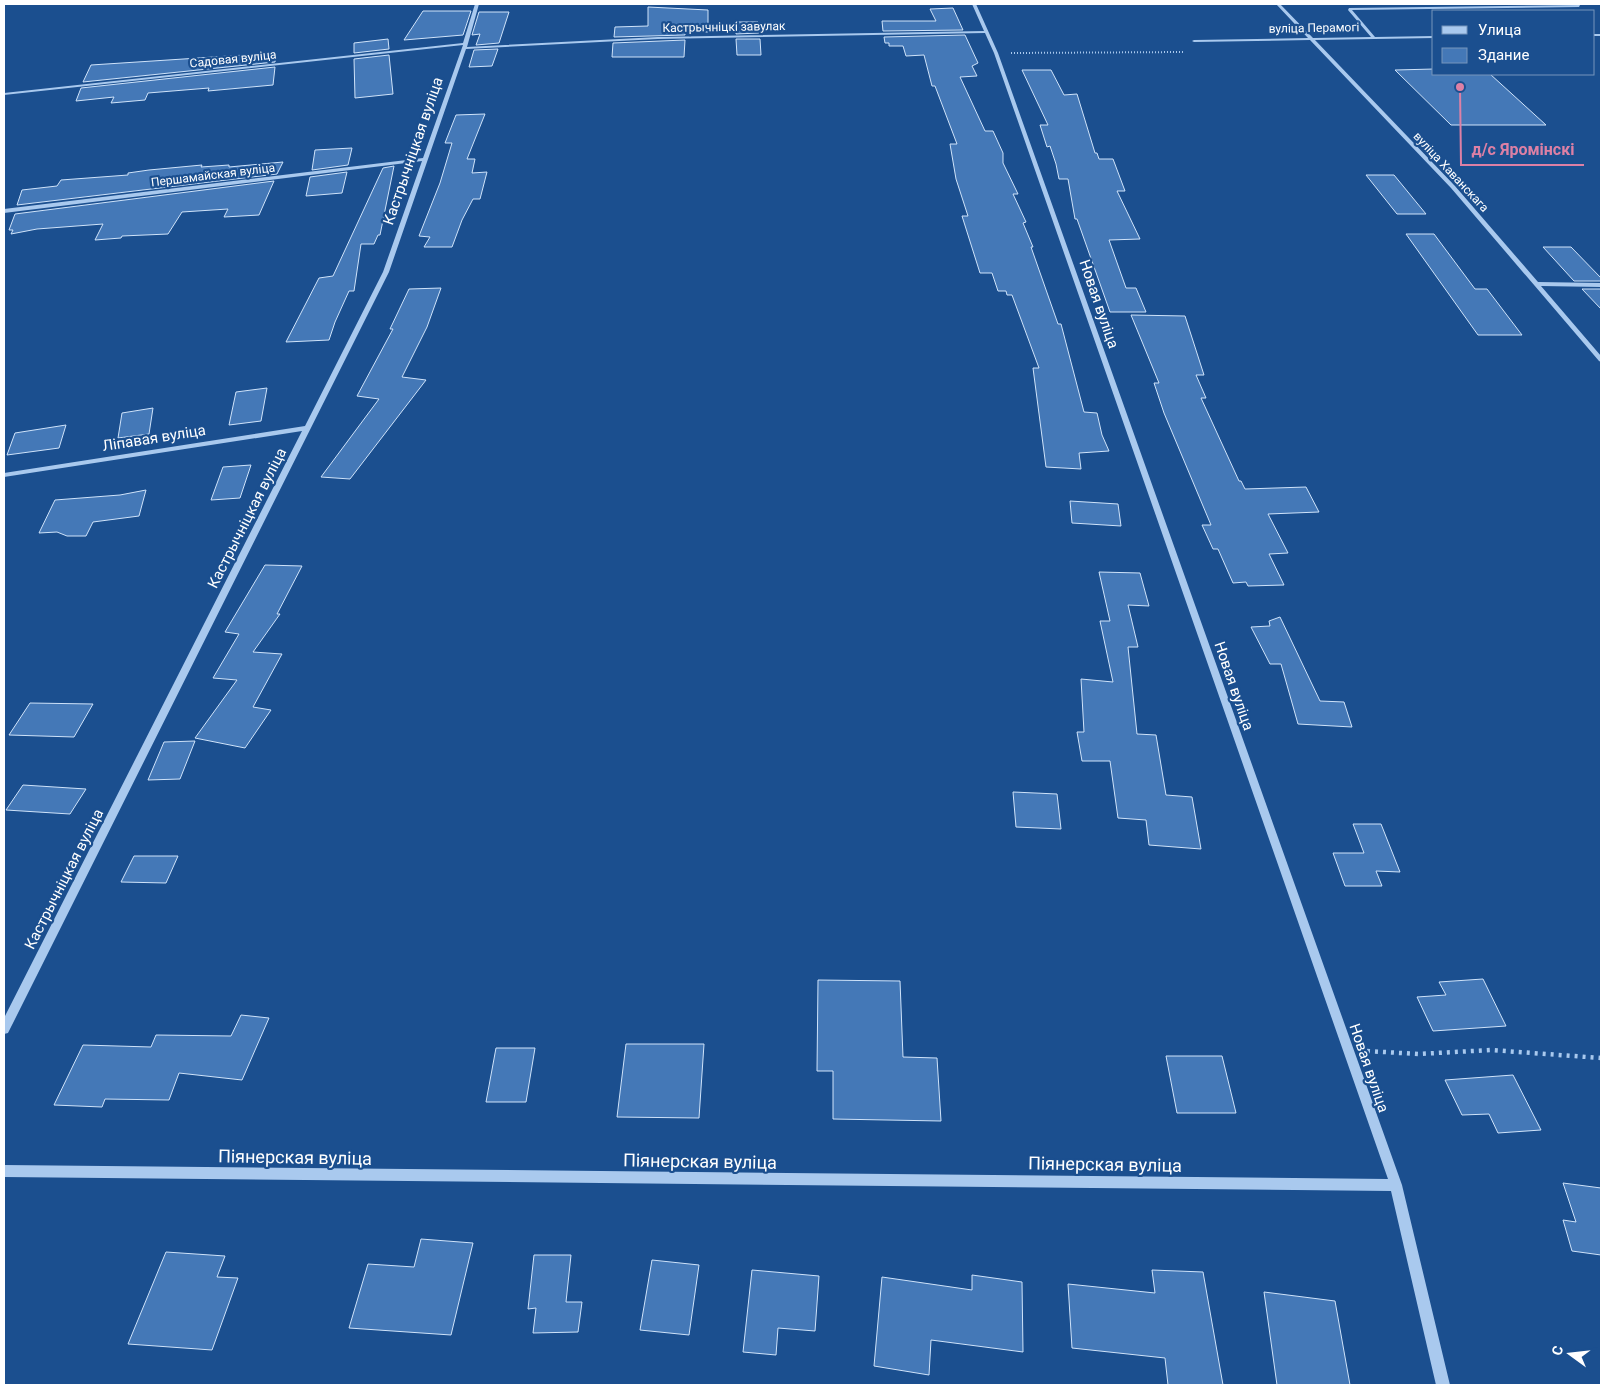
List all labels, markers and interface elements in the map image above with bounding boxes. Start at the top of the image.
legend [1432,10,1595,75]
street label: Кастрычніцкі завулак [662,19,786,35]
street label: вуліца Перамогі [1269,20,1359,36]
text: Улица [1478,21,1521,39]
text: Здание [1478,46,1529,64]
street label: Садовая вуліца [189,47,277,71]
street label: Кастрычніцкая вуліца [379,75,447,227]
street label: вуліца Хаванскага [1410,129,1492,215]
callout: д/с Яромінскі [1461,134,1584,165]
text: д/с Яромінскі [1472,140,1574,159]
street label: Першамайская вуліца [150,160,276,190]
street label: Новая вуліца [1075,257,1123,351]
street label: Ліпавая вуліца [101,421,207,455]
street label: Кастрычніцкая вуліца [204,445,290,591]
street label: Новая вуліца [1210,639,1258,733]
street label: Кастрычніцкая вуліца [21,806,107,952]
street label: Новая вуліца [1345,1021,1393,1115]
street label: Піянерская вуліца [218,1145,372,1169]
street label: Піянерская вуліца [623,1149,777,1173]
street label: Піянерская вуліца [1028,1152,1182,1176]
north arrow [1545,1329,1595,1379]
text: С [1549,1344,1566,1357]

